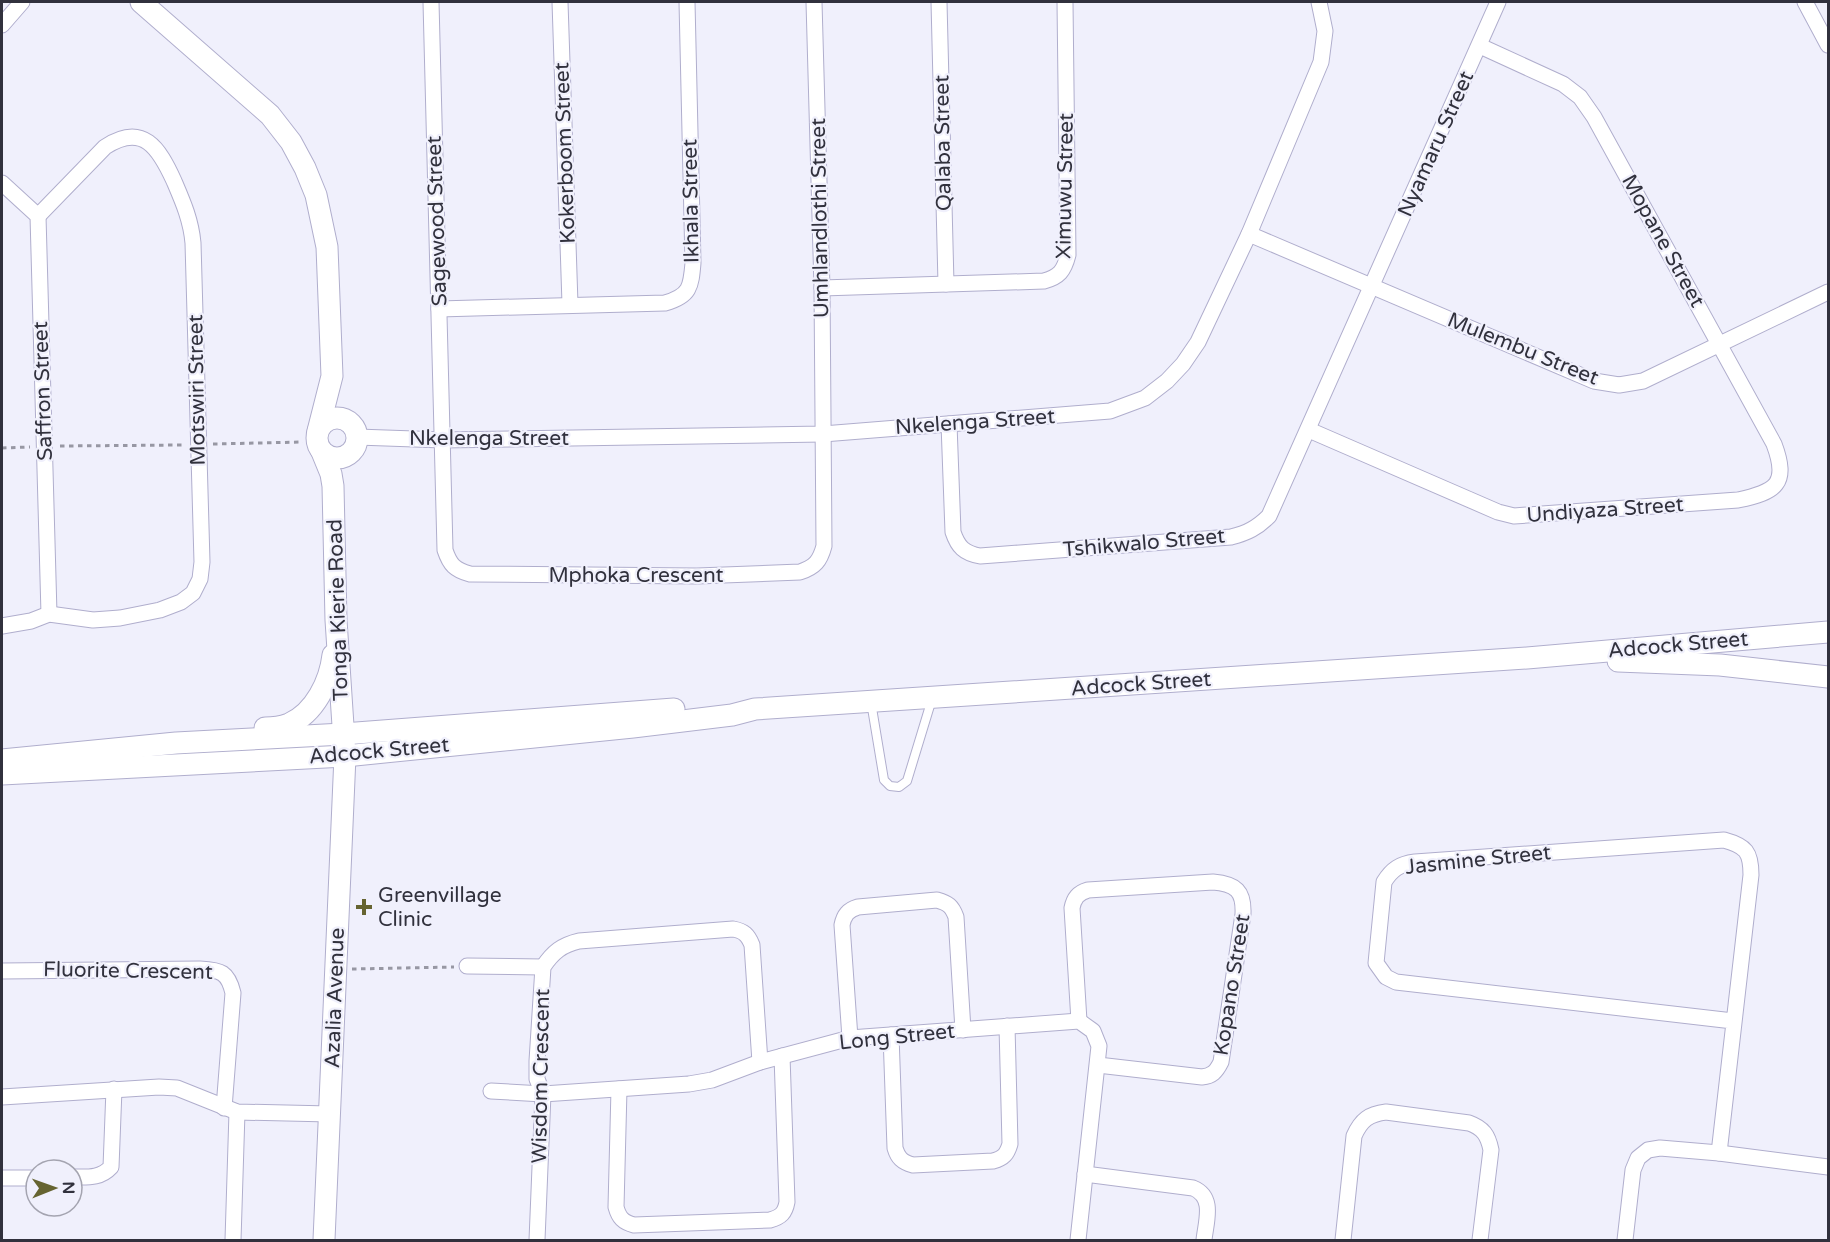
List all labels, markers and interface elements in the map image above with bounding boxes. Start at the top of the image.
street label: Kokerboom Street [549,62,581,244]
street label: Nyamaru Street [1393,67,1479,221]
street label: Qalaba Street [929,75,957,211]
street label: Ximuwu Street [1051,113,1079,259]
street label: Umhlandlothi Street [806,118,834,318]
street label: Sagewood Street [422,135,452,307]
street label: Ikhala Street [677,139,705,263]
street label: Mopane Street [1616,170,1710,312]
street label: Mulembu Street [1444,307,1602,391]
street label: Motswiri Street [183,314,211,466]
street label: Saffron Street [28,321,58,461]
street label: Nkelenga Street [894,404,1056,440]
street label: Nkelenga Street [409,426,569,451]
street label: Undiyaza Street [1526,492,1684,528]
street label: Tonga Kierie Road [322,519,354,701]
street label: Tshikwalo Street [1062,523,1226,563]
street label: Mphoka Crescent [548,563,724,588]
street label: Adcock Street [1607,626,1749,664]
street label: Adcock Street [1070,667,1212,701]
street label: Adcock Street [308,732,450,770]
street label: Jasmine Street [1404,840,1552,880]
place label: Greenvillage Clinic [378,883,502,932]
marker: Greenvillage Clinic [355,898,373,916]
street label: Kopano Street [1208,912,1256,1058]
street label: Azalia Avenue [320,927,350,1069]
street label: Fluorite Crescent [43,957,213,985]
street label: Wisdom Crescent [527,988,555,1164]
street label: Long Street [838,1018,956,1056]
north arrow [24,1158,84,1218]
text: N [58,1181,78,1194]

